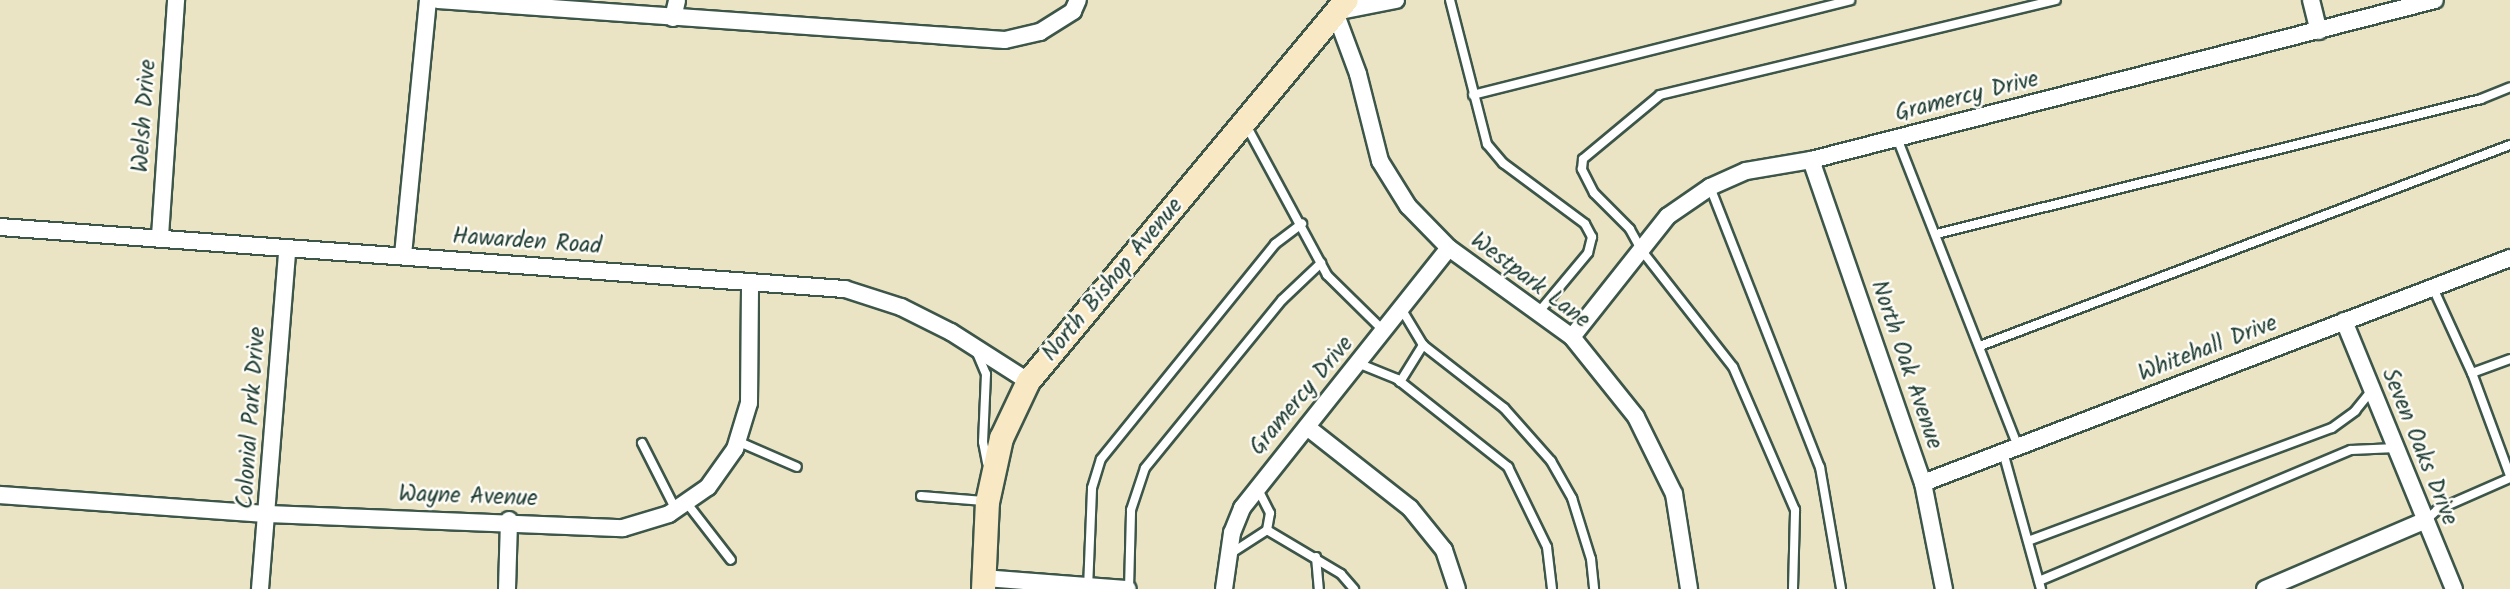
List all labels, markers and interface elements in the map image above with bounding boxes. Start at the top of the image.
street label: Welsh Drive [127,59,163,173]
street label: Gramercy Drive [1892,66,2042,128]
street label: North Bishop Avenue [1037,193,1189,367]
street label: Hawarden Road [451,223,603,261]
street label: Westpark Lane [1465,227,1595,335]
street label: North Oak Avenue [1864,277,1948,453]
street label: Whitehall Drive [2135,310,2281,388]
street label: Colonial Park Drive [232,326,272,510]
street label: Gramercy Drive [1244,331,1360,461]
street label: Seven Oaks Drive [2375,365,2463,529]
street label: Wayne Avenue [398,481,538,513]

